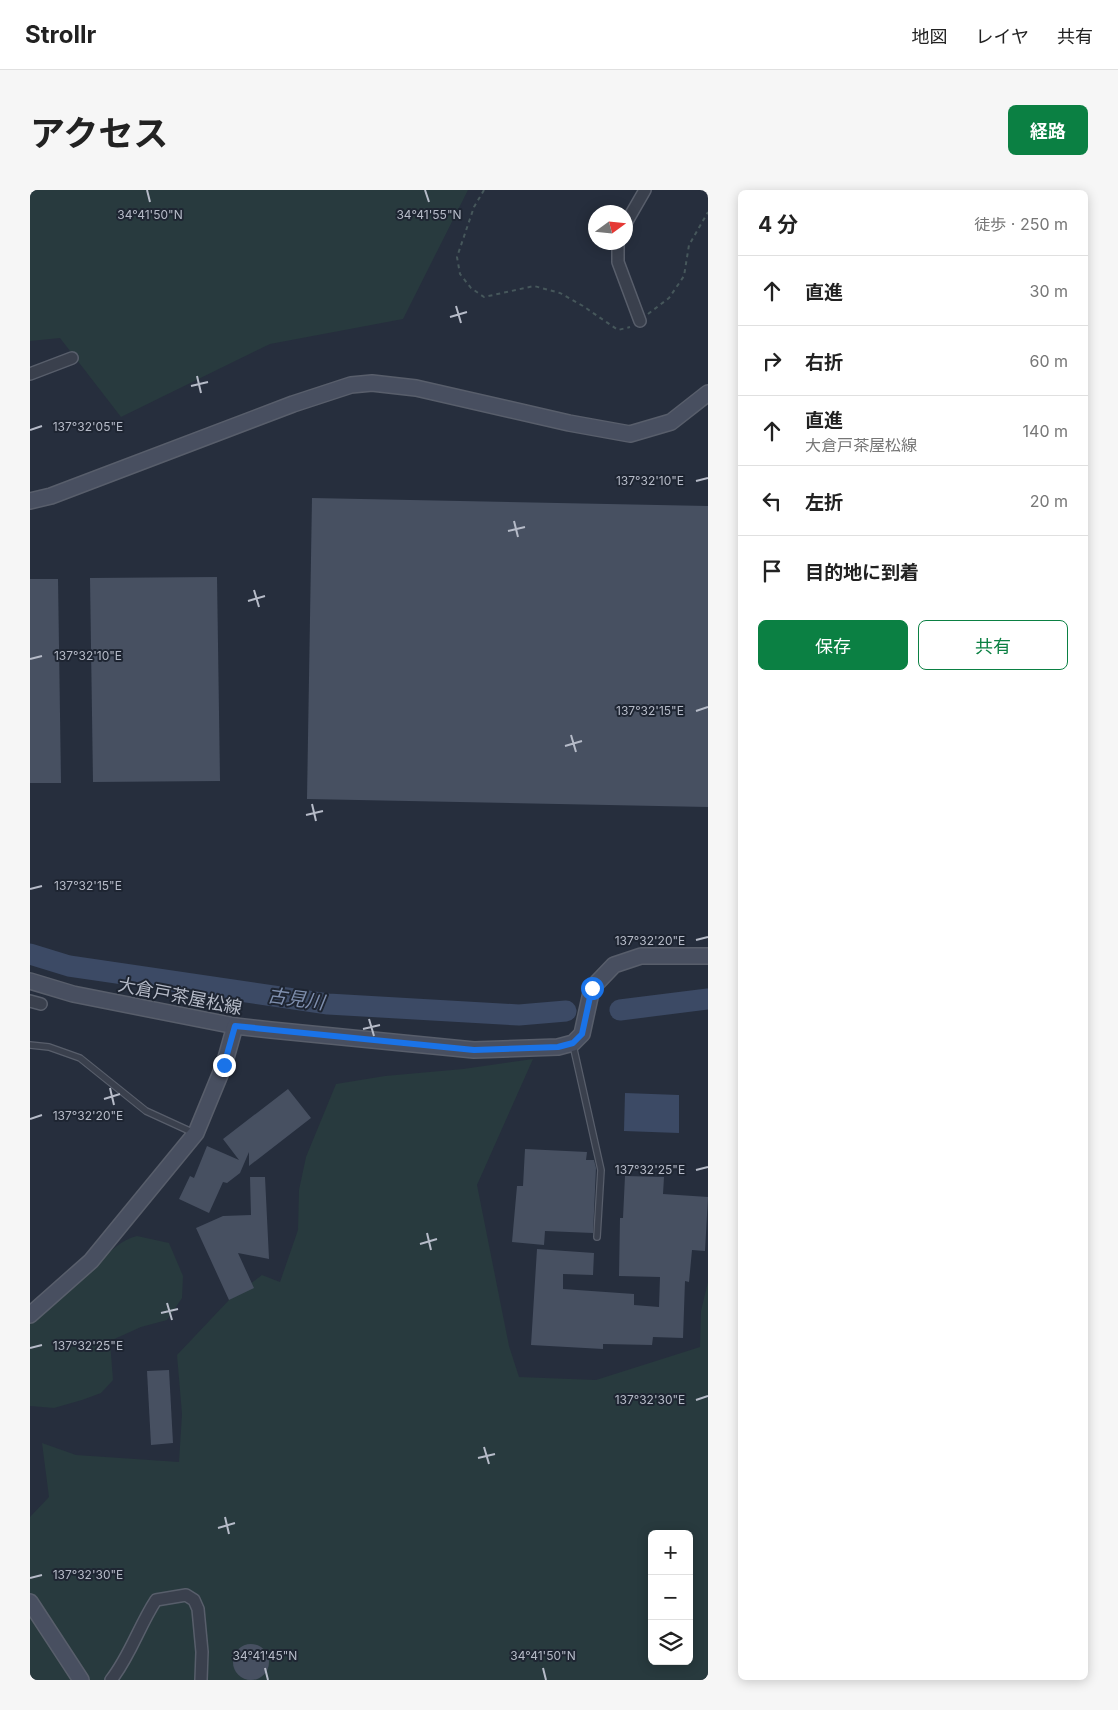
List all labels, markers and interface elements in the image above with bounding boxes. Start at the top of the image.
text: Strollr [25,20,96,49]
text: 地図 [912,26,948,47]
text: レイヤ [976,26,1029,47]
text: 共有 [1057,26,1093,47]
button: 経路 [1008,105,1088,155]
text: アクセス [30,112,168,154]
north arrow [588,205,633,250]
text: 34°41'50"N [117,207,183,222]
text: 34°41'55"N [396,207,462,222]
text: 4 分 [758,212,798,237]
text: 徒歩 · 250 m [974,214,1068,234]
icon: ahead [758,277,786,305]
text: 直進 [805,281,843,304]
text: 30 m [1030,281,1068,301]
icon: right [758,347,786,375]
text: 右折 [805,351,843,374]
text: 60 m [1029,351,1068,371]
text: 直進 [805,409,843,432]
icon: ahead [758,417,786,445]
text: 137°32'05"E [53,419,123,434]
text: 140 m [1023,421,1068,441]
text: 大倉戸茶屋松線 [805,435,917,455]
text: 137°32'10"E [616,473,684,488]
icon: left [758,487,786,515]
text: 左折 [805,491,843,514]
text: 20 m [1030,491,1068,511]
icon: arrive [758,557,786,585]
text: 目的地に到着 [805,561,919,584]
button: 保存 [758,620,908,670]
button: 共有 [918,620,1068,670]
text: 137°32'10"E [54,648,122,663]
text: 137°32'15"E [616,703,684,718]
text: 137°32'15"E [54,878,122,893]
text: 137°32'20"E [615,933,685,948]
street label: 大倉戸茶屋松線 [116,974,244,1018]
route start [581,977,604,1000]
water label: 古見川 [266,984,328,1015]
route end [213,1054,236,1077]
text: 137°32'20"E [53,1108,123,1123]
text: 137°32'25"E [615,1162,685,1177]
text: 137°32'25"E [53,1338,123,1353]
text: 137°32'30"E [615,1392,685,1407]
map controls [648,1530,693,1665]
button: + [648,1530,693,1575]
text: 137°32'30"E [53,1567,123,1582]
button: − [648,1575,693,1620]
button: layers [648,1620,693,1665]
text: 34°41'45"N [233,1648,297,1663]
text: 34°41'50"N [510,1648,576,1663]

